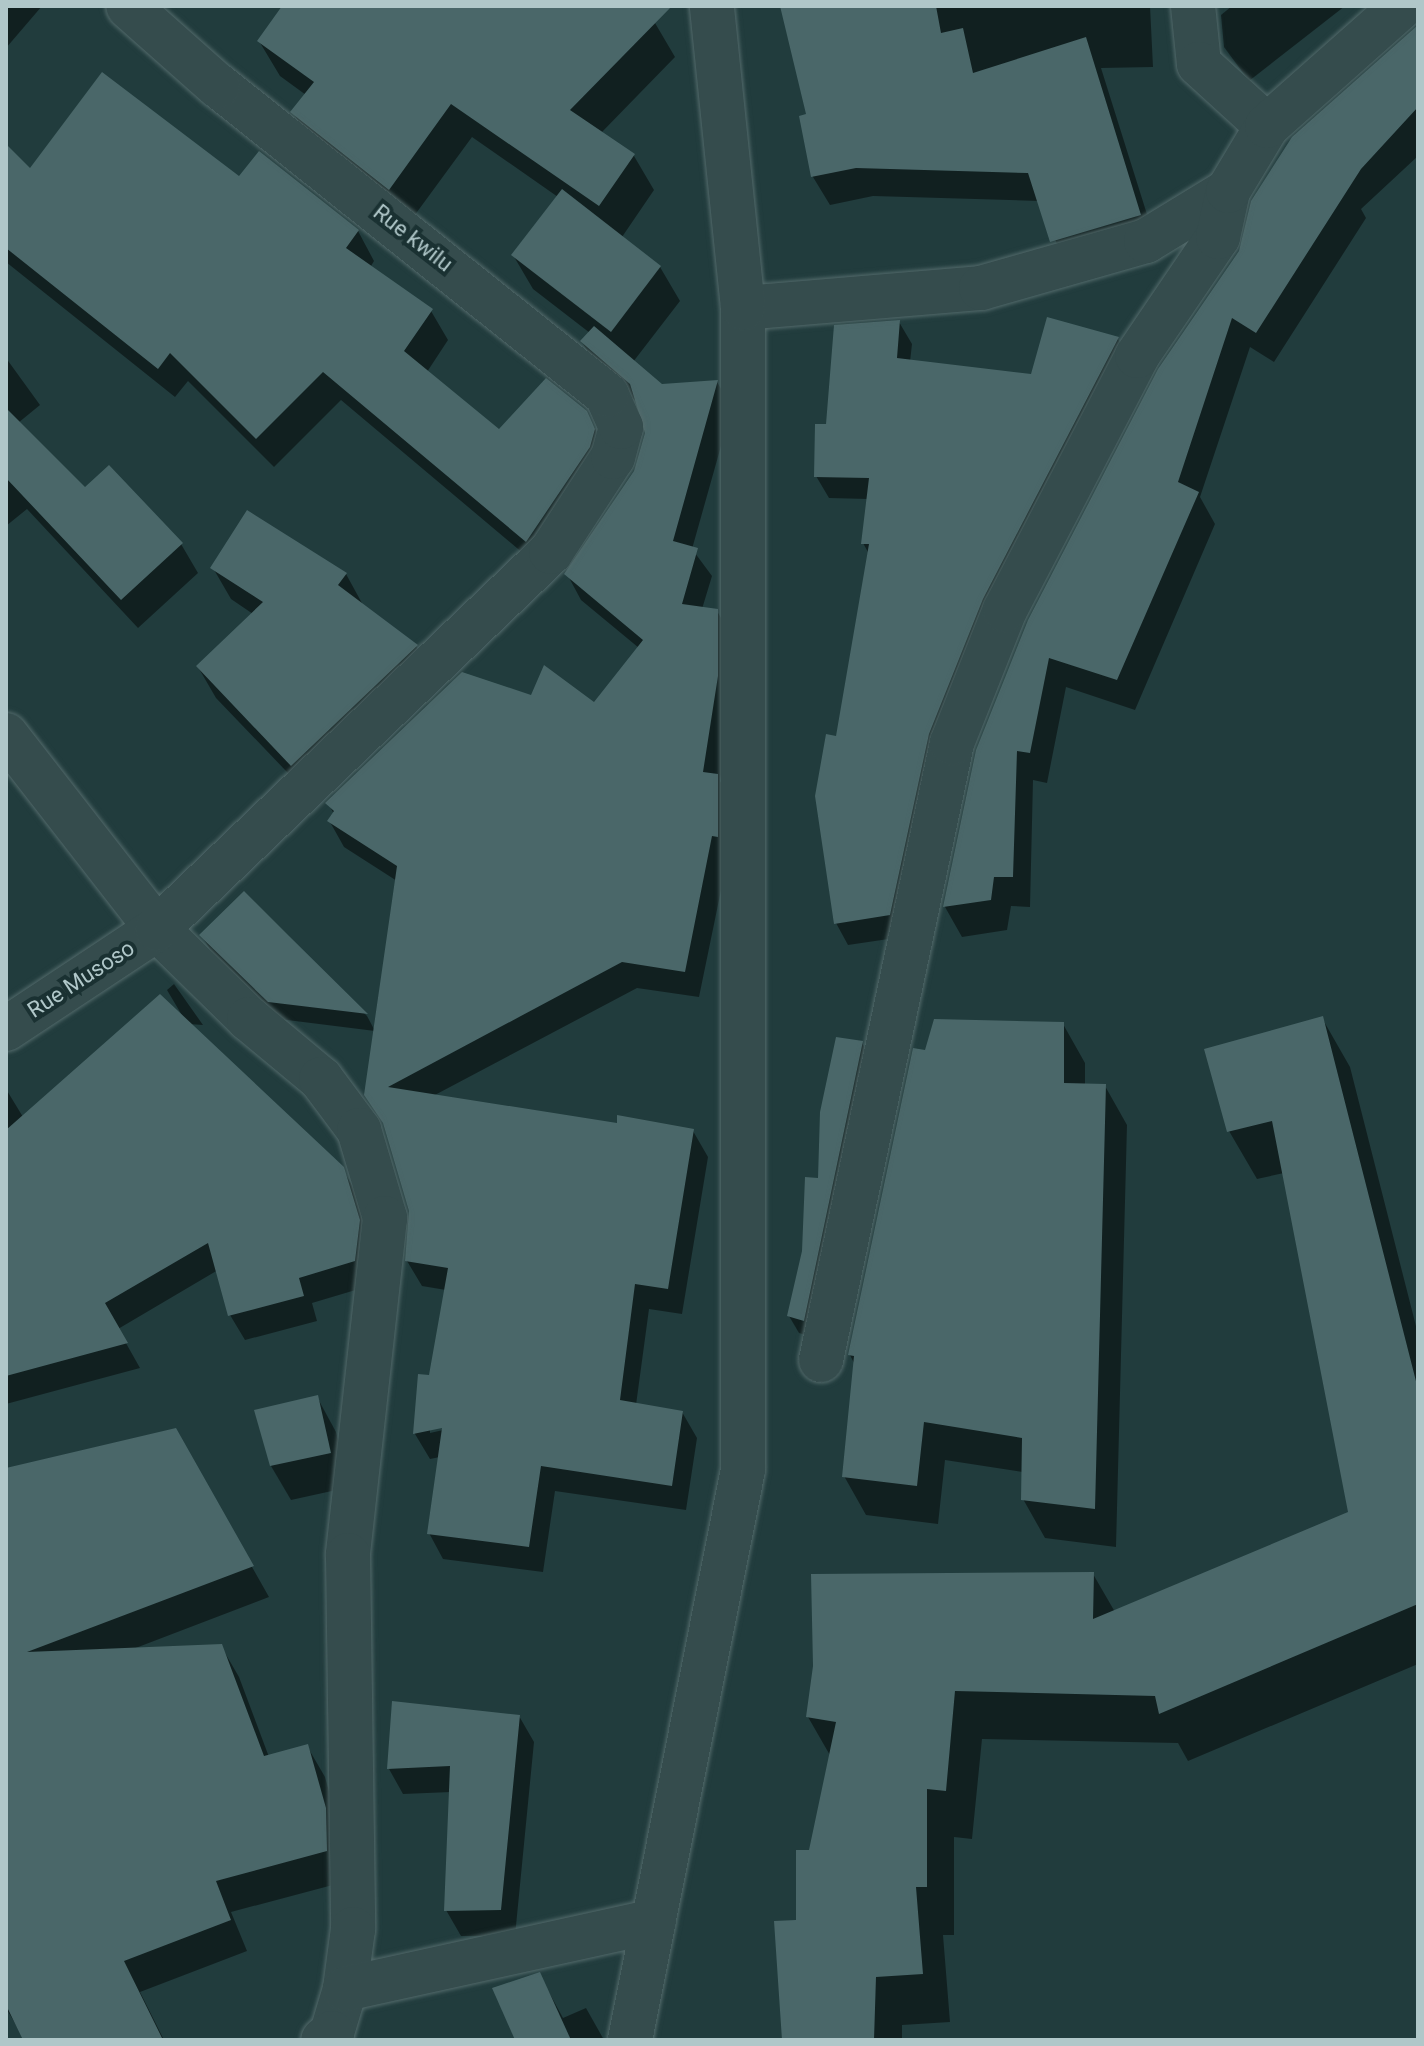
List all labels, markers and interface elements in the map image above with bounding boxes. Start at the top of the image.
street label: Rue kwilu [368,199,458,277]
street label: Rue Musoso [23,935,139,1023]

